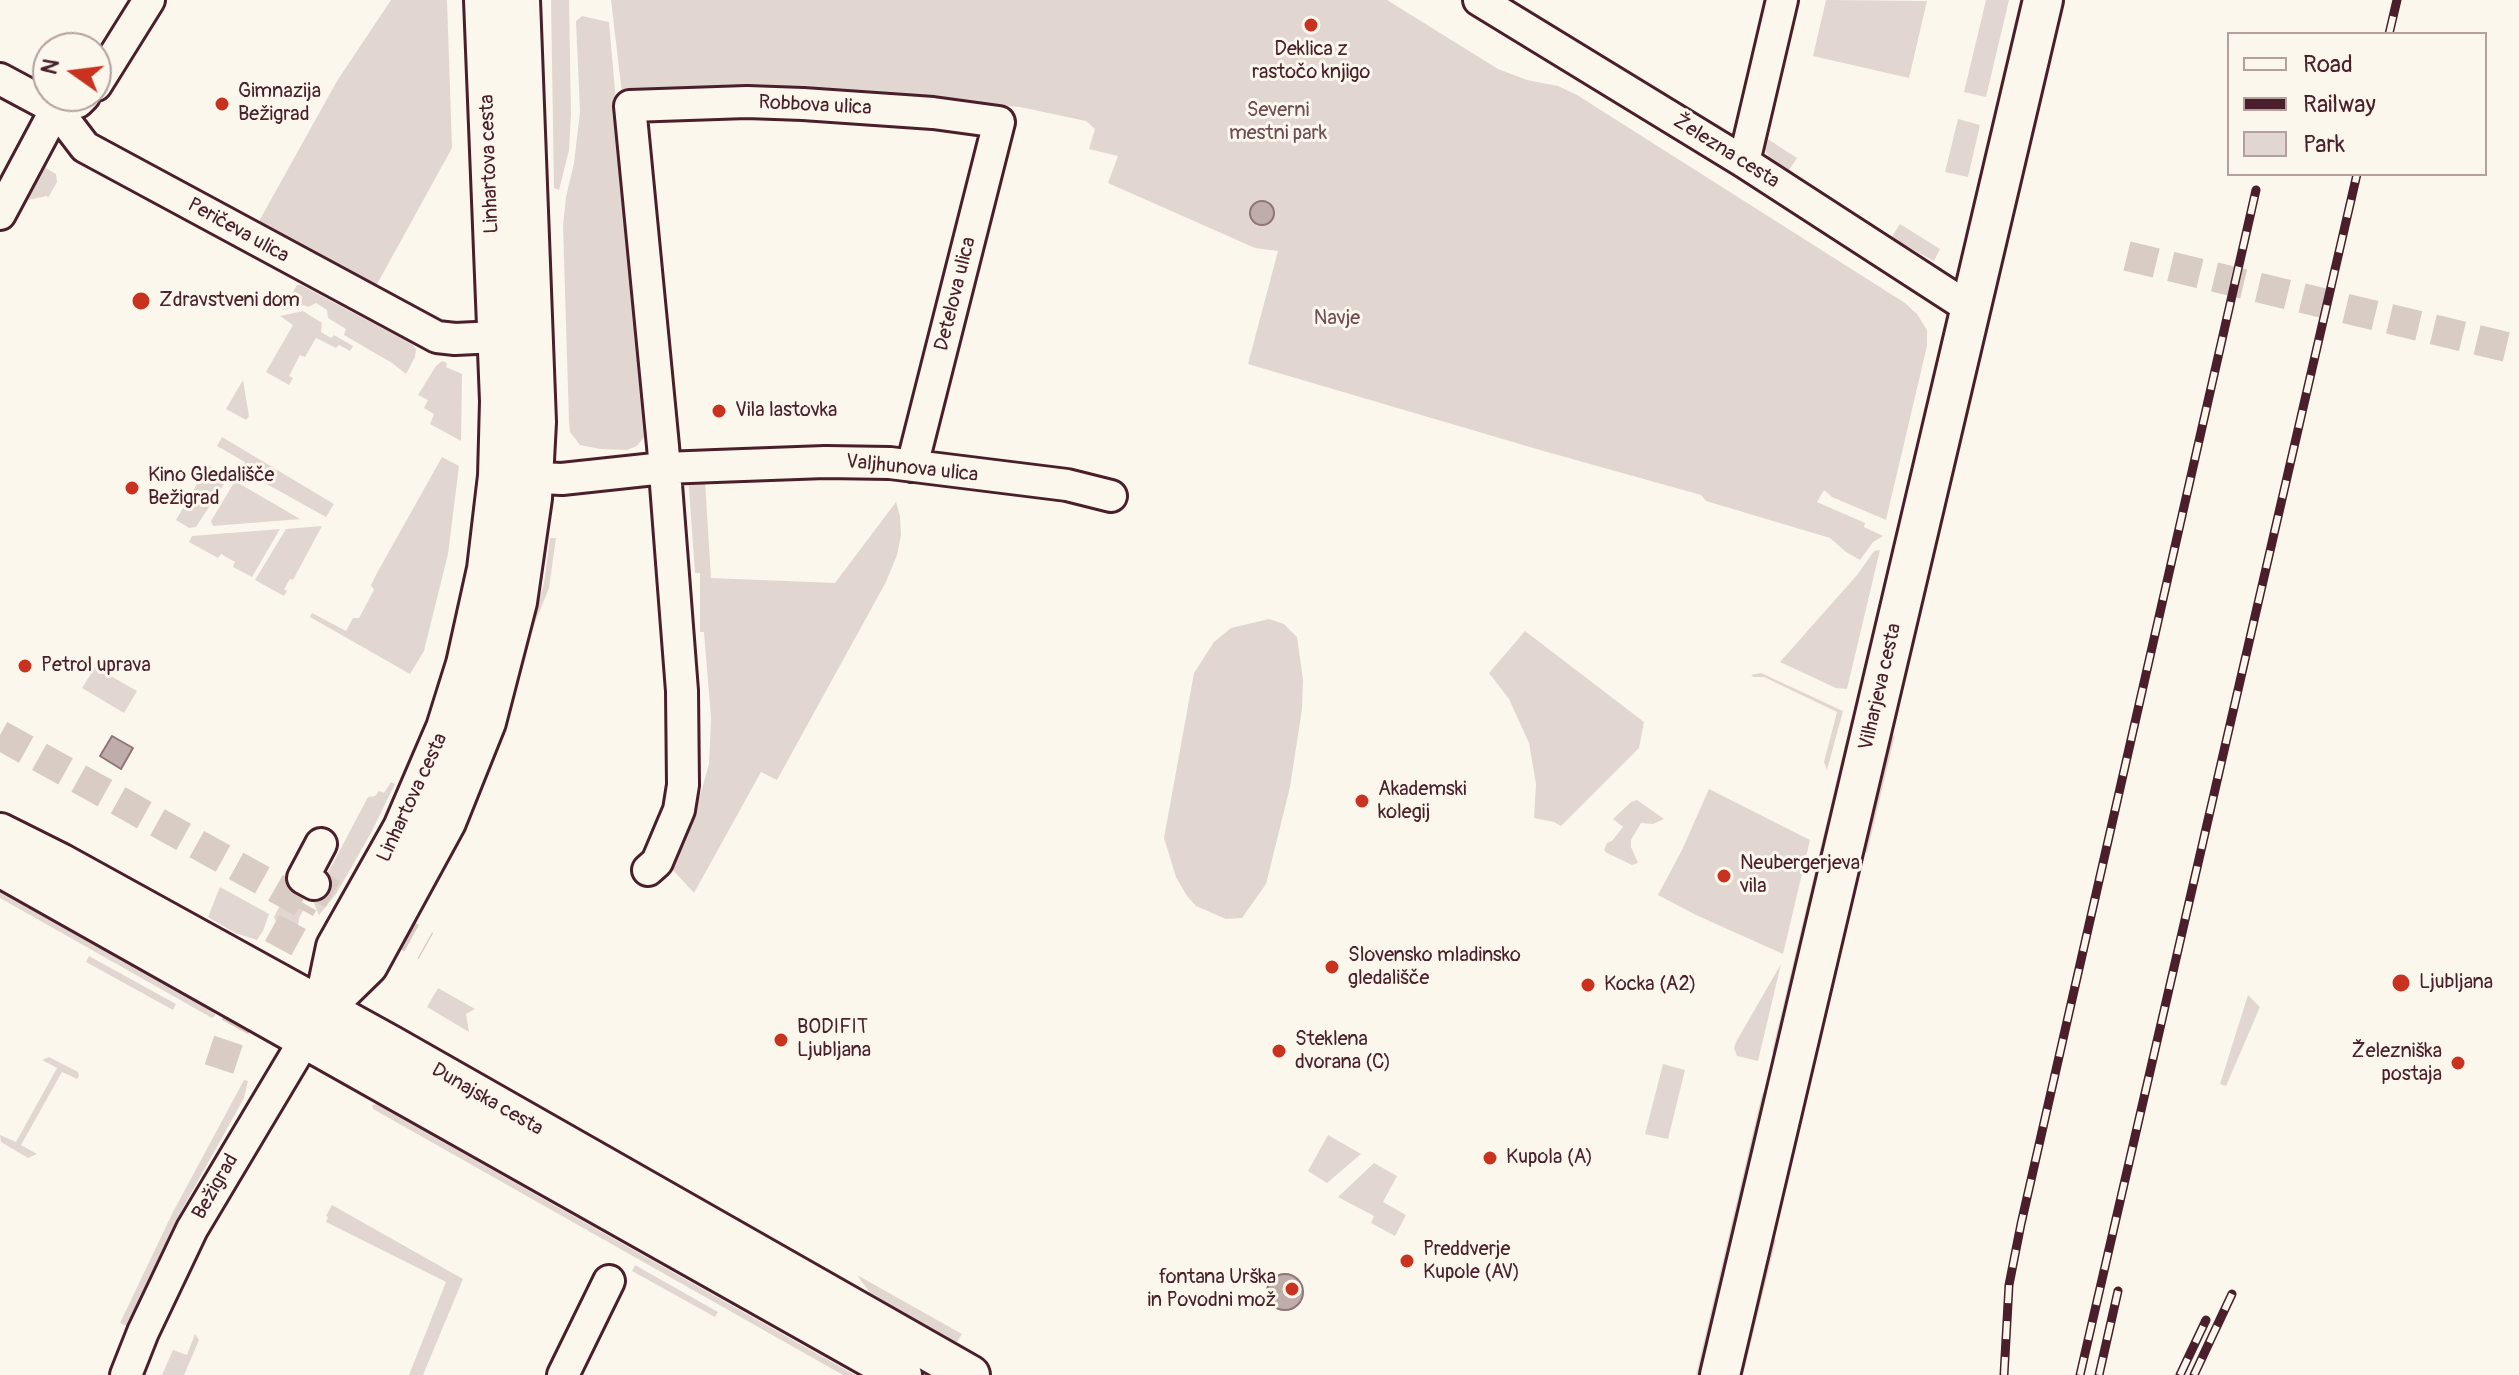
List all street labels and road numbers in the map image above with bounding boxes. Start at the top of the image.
street label: Robbova ulica [758,91,872,121]
street label: Linhartova cesta [476,94,504,234]
street label: Železna cesta [1669,110,1783,194]
street label: Peričeva ulica [183,193,293,269]
street label: Detelova ulica [930,235,982,353]
street label: Valjhunova ulica [845,450,979,488]
street label: Vilharjeva cesta [1855,621,1907,753]
street label: Linhartova cesta [373,730,453,866]
street label: Dunajska cesta [427,1058,547,1142]
street label: Bežigrad [188,1150,244,1224]

